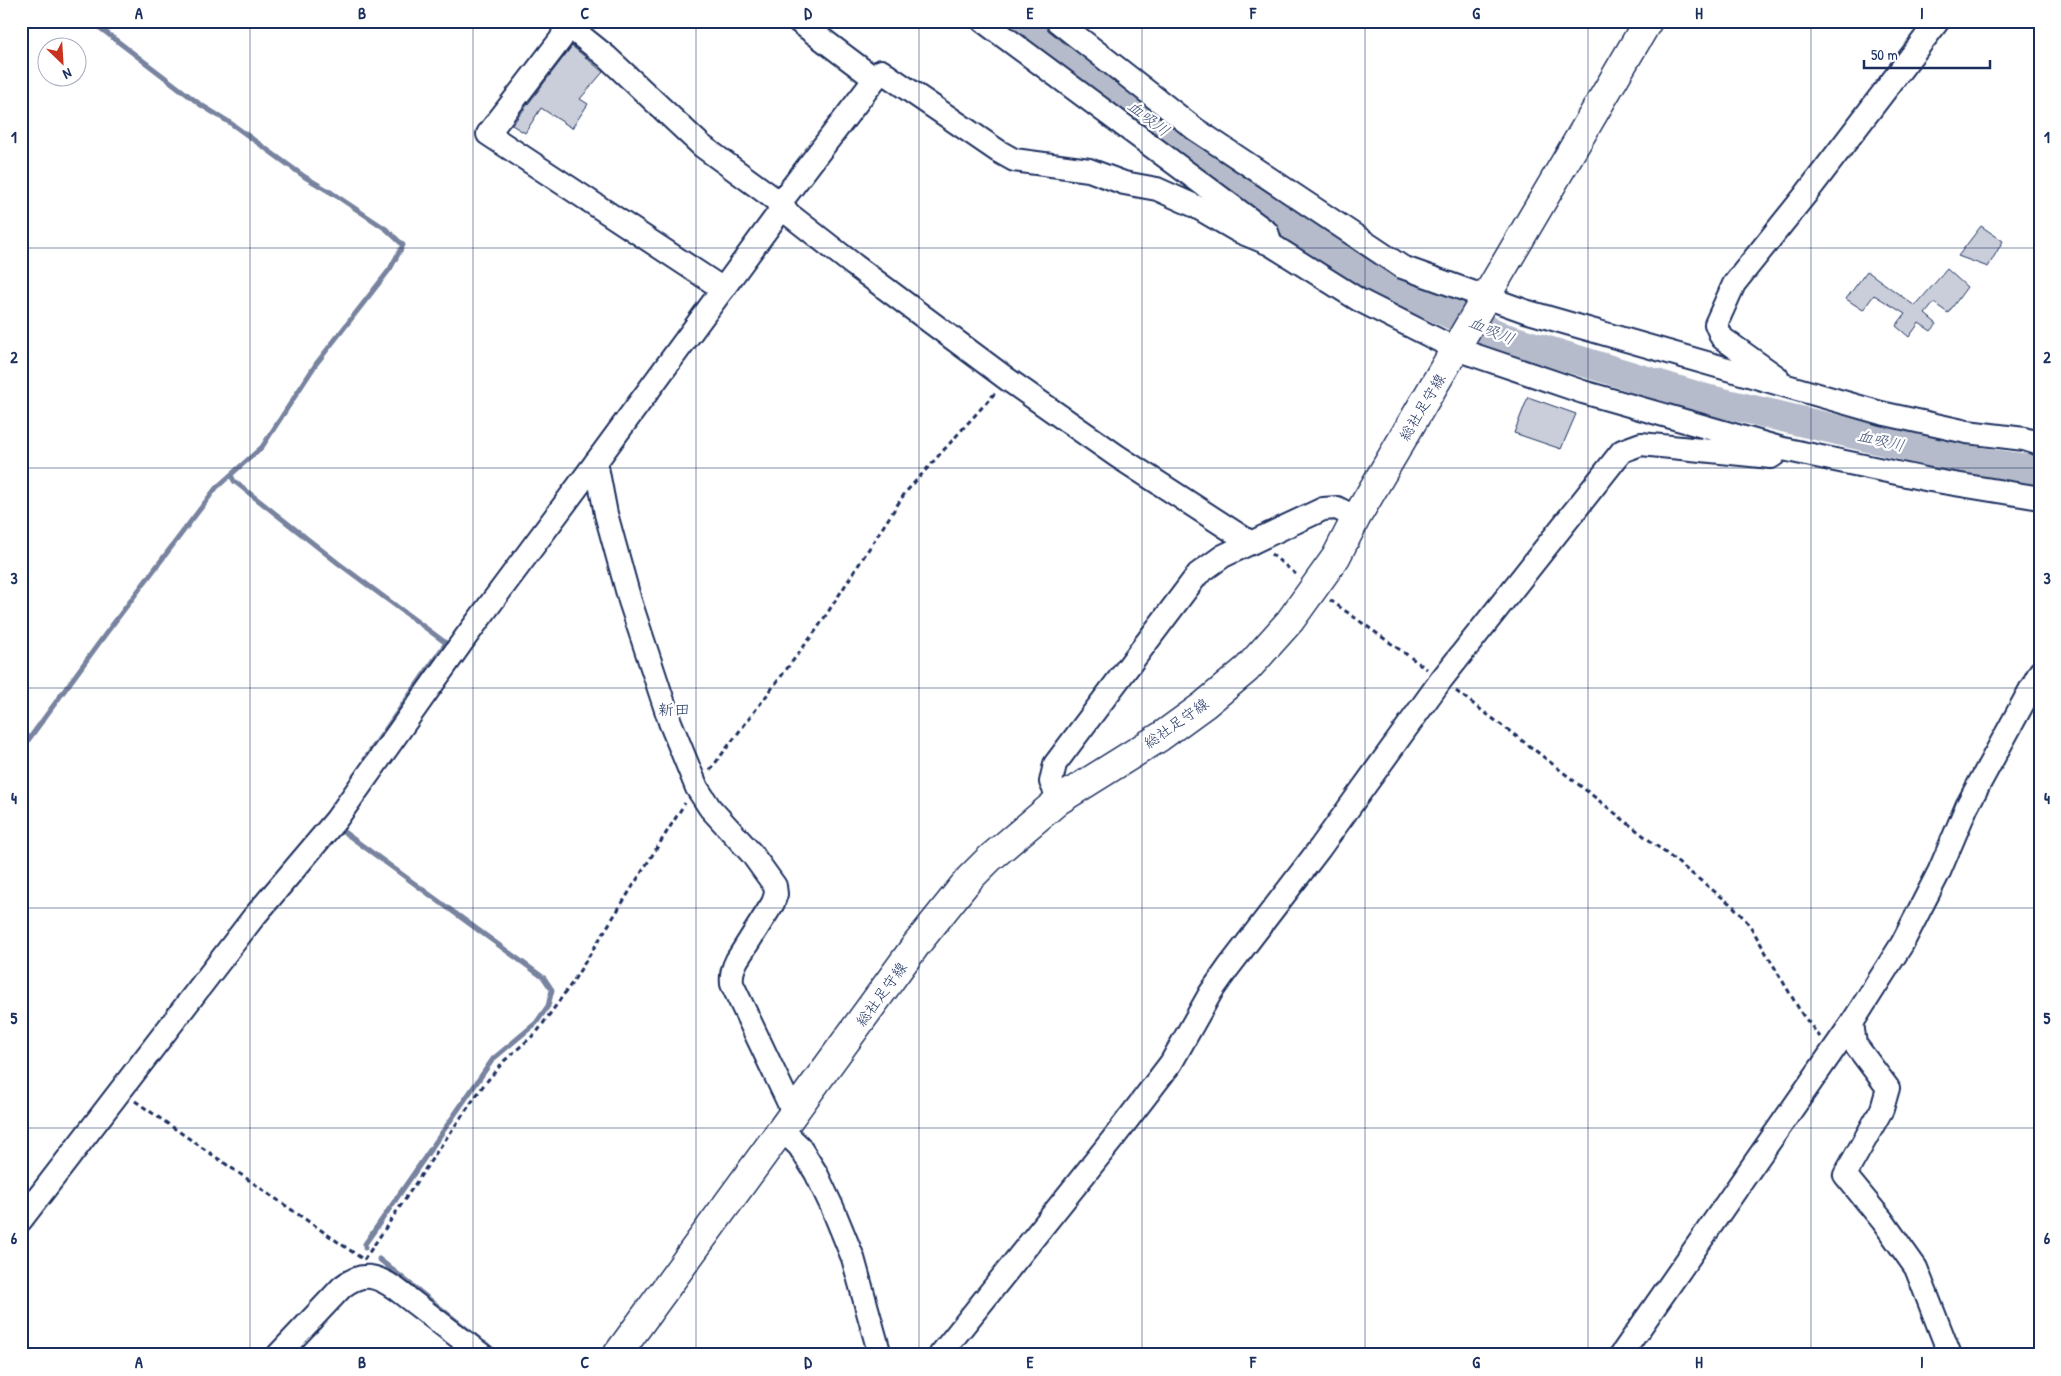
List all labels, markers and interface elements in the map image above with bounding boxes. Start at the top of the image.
text: A [135,2,143,24]
text: B [358,2,366,24]
text: C [581,2,590,24]
text: D [804,2,812,24]
text: E [1026,2,1034,24]
text: F [1249,2,1257,24]
text: G [1472,2,1480,24]
text: H [1695,2,1703,24]
text: I [1920,2,1924,24]
north arrow [38,38,88,88]
scale bar [1864,38,1990,70]
text: 50 m [1871,44,1898,65]
text: N [60,64,75,85]
water label: 血吸川 [1123,95,1175,141]
text: 1 [11,126,17,148]
text: 1 [2044,126,2050,148]
water label: 血吸川 [1466,310,1518,350]
text: 2 [10,346,18,368]
text: 2 [2043,346,2051,368]
street label: 総社足守線 [1394,369,1450,445]
water label: 血吸川 [1855,424,1907,456]
text: 3 [10,567,18,589]
text: 3 [2043,567,2051,589]
street label: 総社足守線 [1139,693,1213,753]
district label: 新田 [658,698,690,720]
text: 4 [11,787,17,809]
text: 4 [2044,787,2050,809]
street label: 総社足守線 [850,957,912,1031]
text: 5 [11,1007,18,1029]
text: 5 [2044,1007,2051,1029]
text: 6 [11,1227,18,1249]
text: 6 [2044,1227,2051,1249]
text: A [135,1351,143,1373]
text: B [358,1351,366,1373]
text: C [581,1351,590,1373]
text: D [804,1351,812,1373]
text: E [1026,1351,1034,1373]
text: F [1249,1351,1257,1373]
text: G [1472,1351,1480,1373]
text: H [1695,1351,1703,1373]
text: I [1920,1351,1924,1373]

